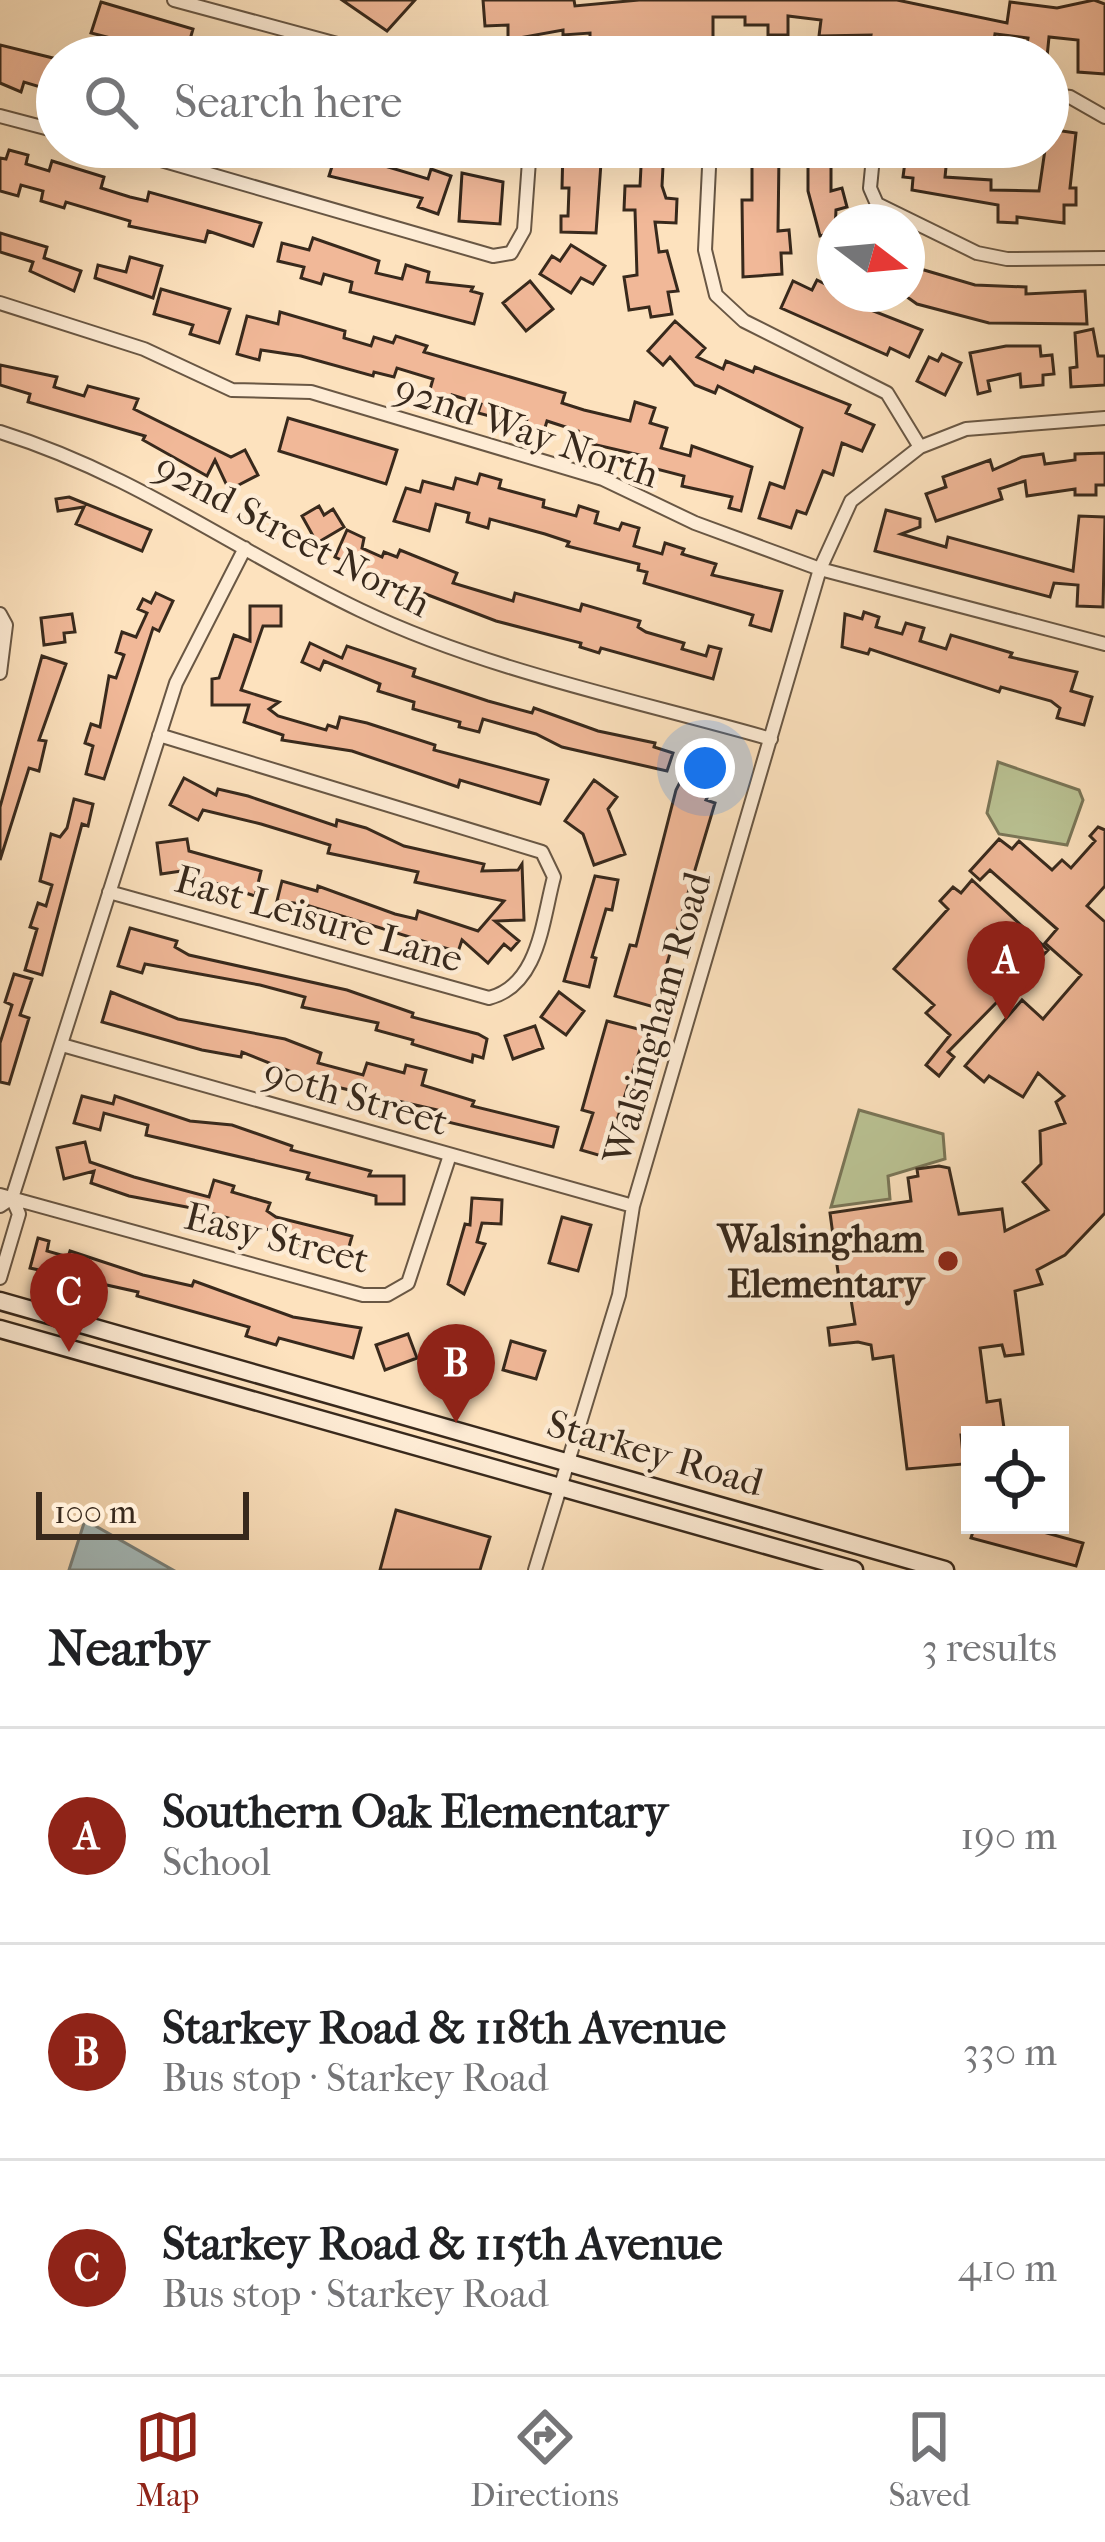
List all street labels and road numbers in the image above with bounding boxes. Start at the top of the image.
street label: 92nd Way North [389,364,665,498]
street label: 92nd Street North [148,443,438,627]
street label: East Leisure Lane [170,856,468,982]
street label: Walsingham Road [593,866,721,1170]
street label: 90th Street [259,1049,453,1145]
street label: Easy Street [180,1193,374,1283]
street label: Starkey Road [542,1400,769,1506]

